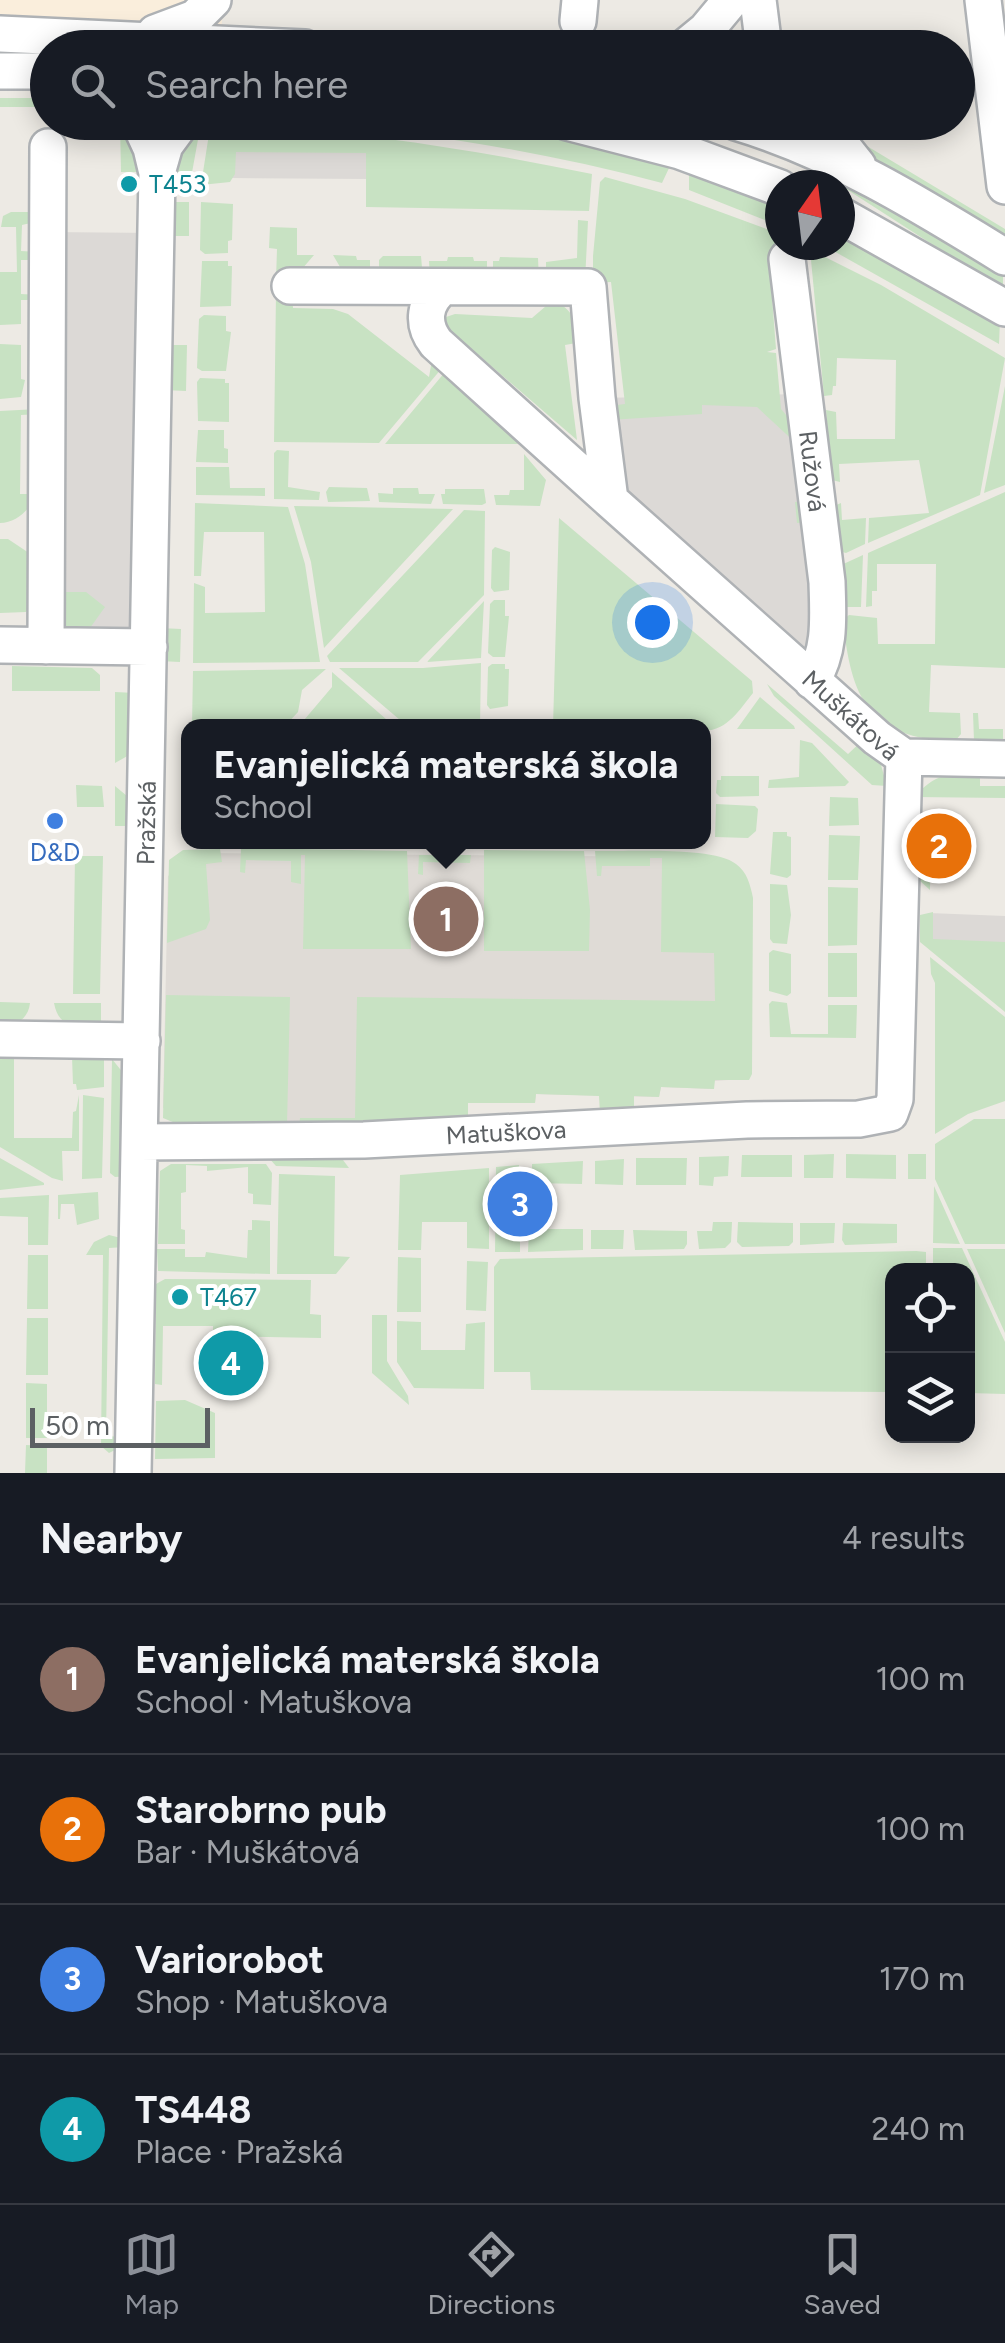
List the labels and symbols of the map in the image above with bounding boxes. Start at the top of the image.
place label: T453 [149,169,206,199]
north arrow [765,170,855,260]
marker: T453 [118,173,140,195]
street label: Ružová [793,429,833,513]
your location [627,597,678,648]
street label: Muškátová [796,664,906,766]
street label: Pražská [130,781,162,865]
pin: 2 [906,808,972,884]
marker: D&D [44,810,66,832]
place label: D&D [30,837,80,867]
pin: 1 [414,882,478,956]
street label: Matuškova [445,1114,567,1150]
pin: 3 [488,1166,552,1242]
place label: T467 [200,1282,257,1312]
marker: T467 [169,1286,191,1308]
pin: 4 [198,1326,264,1400]
scale bar [30,1403,210,1448]

